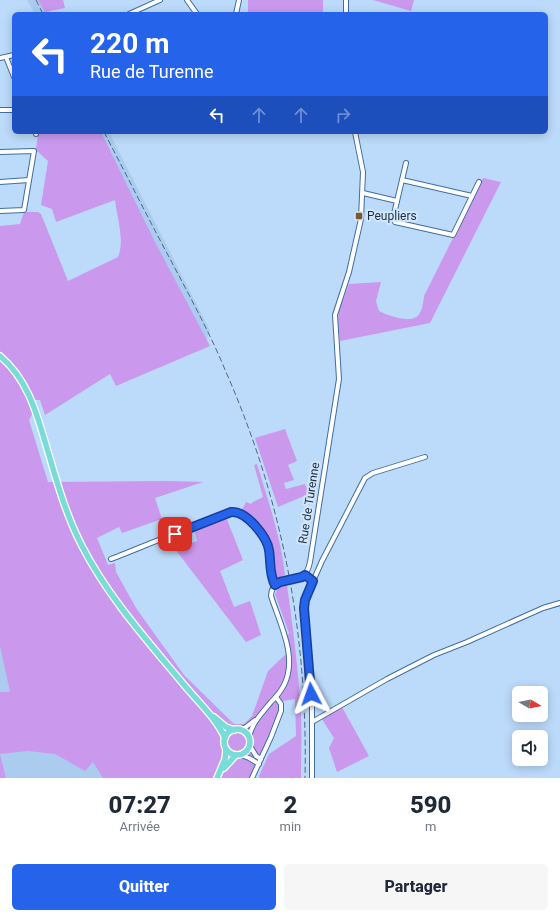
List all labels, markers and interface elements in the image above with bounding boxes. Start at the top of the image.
text: 220 m [90,27,169,60]
icon: left [24,28,76,80]
text: Rue de Turenne [90,61,214,82]
icon: left [206,104,228,126]
icon: ahead [248,104,270,126]
icon: ahead [290,104,312,126]
icon: right [332,104,354,126]
place label: Peupliers [367,209,417,223]
marker: Peupliers [354,211,364,221]
street label: Rue de Turenne [296,461,322,545]
pin [158,517,192,551]
icon: arrive [164,523,186,545]
position arrow [290,673,332,715]
north arrow [512,686,548,722]
map controls [512,686,548,766]
button: sound [512,730,548,766]
text: 07:27 [109,791,171,819]
text: 2 [283,791,297,819]
text: 590 [410,791,451,819]
text: Arrivée [120,819,160,834]
text: min [280,819,301,834]
text: m [425,819,436,834]
button: Quitter [12,864,276,910]
button: Partager [284,864,548,910]

